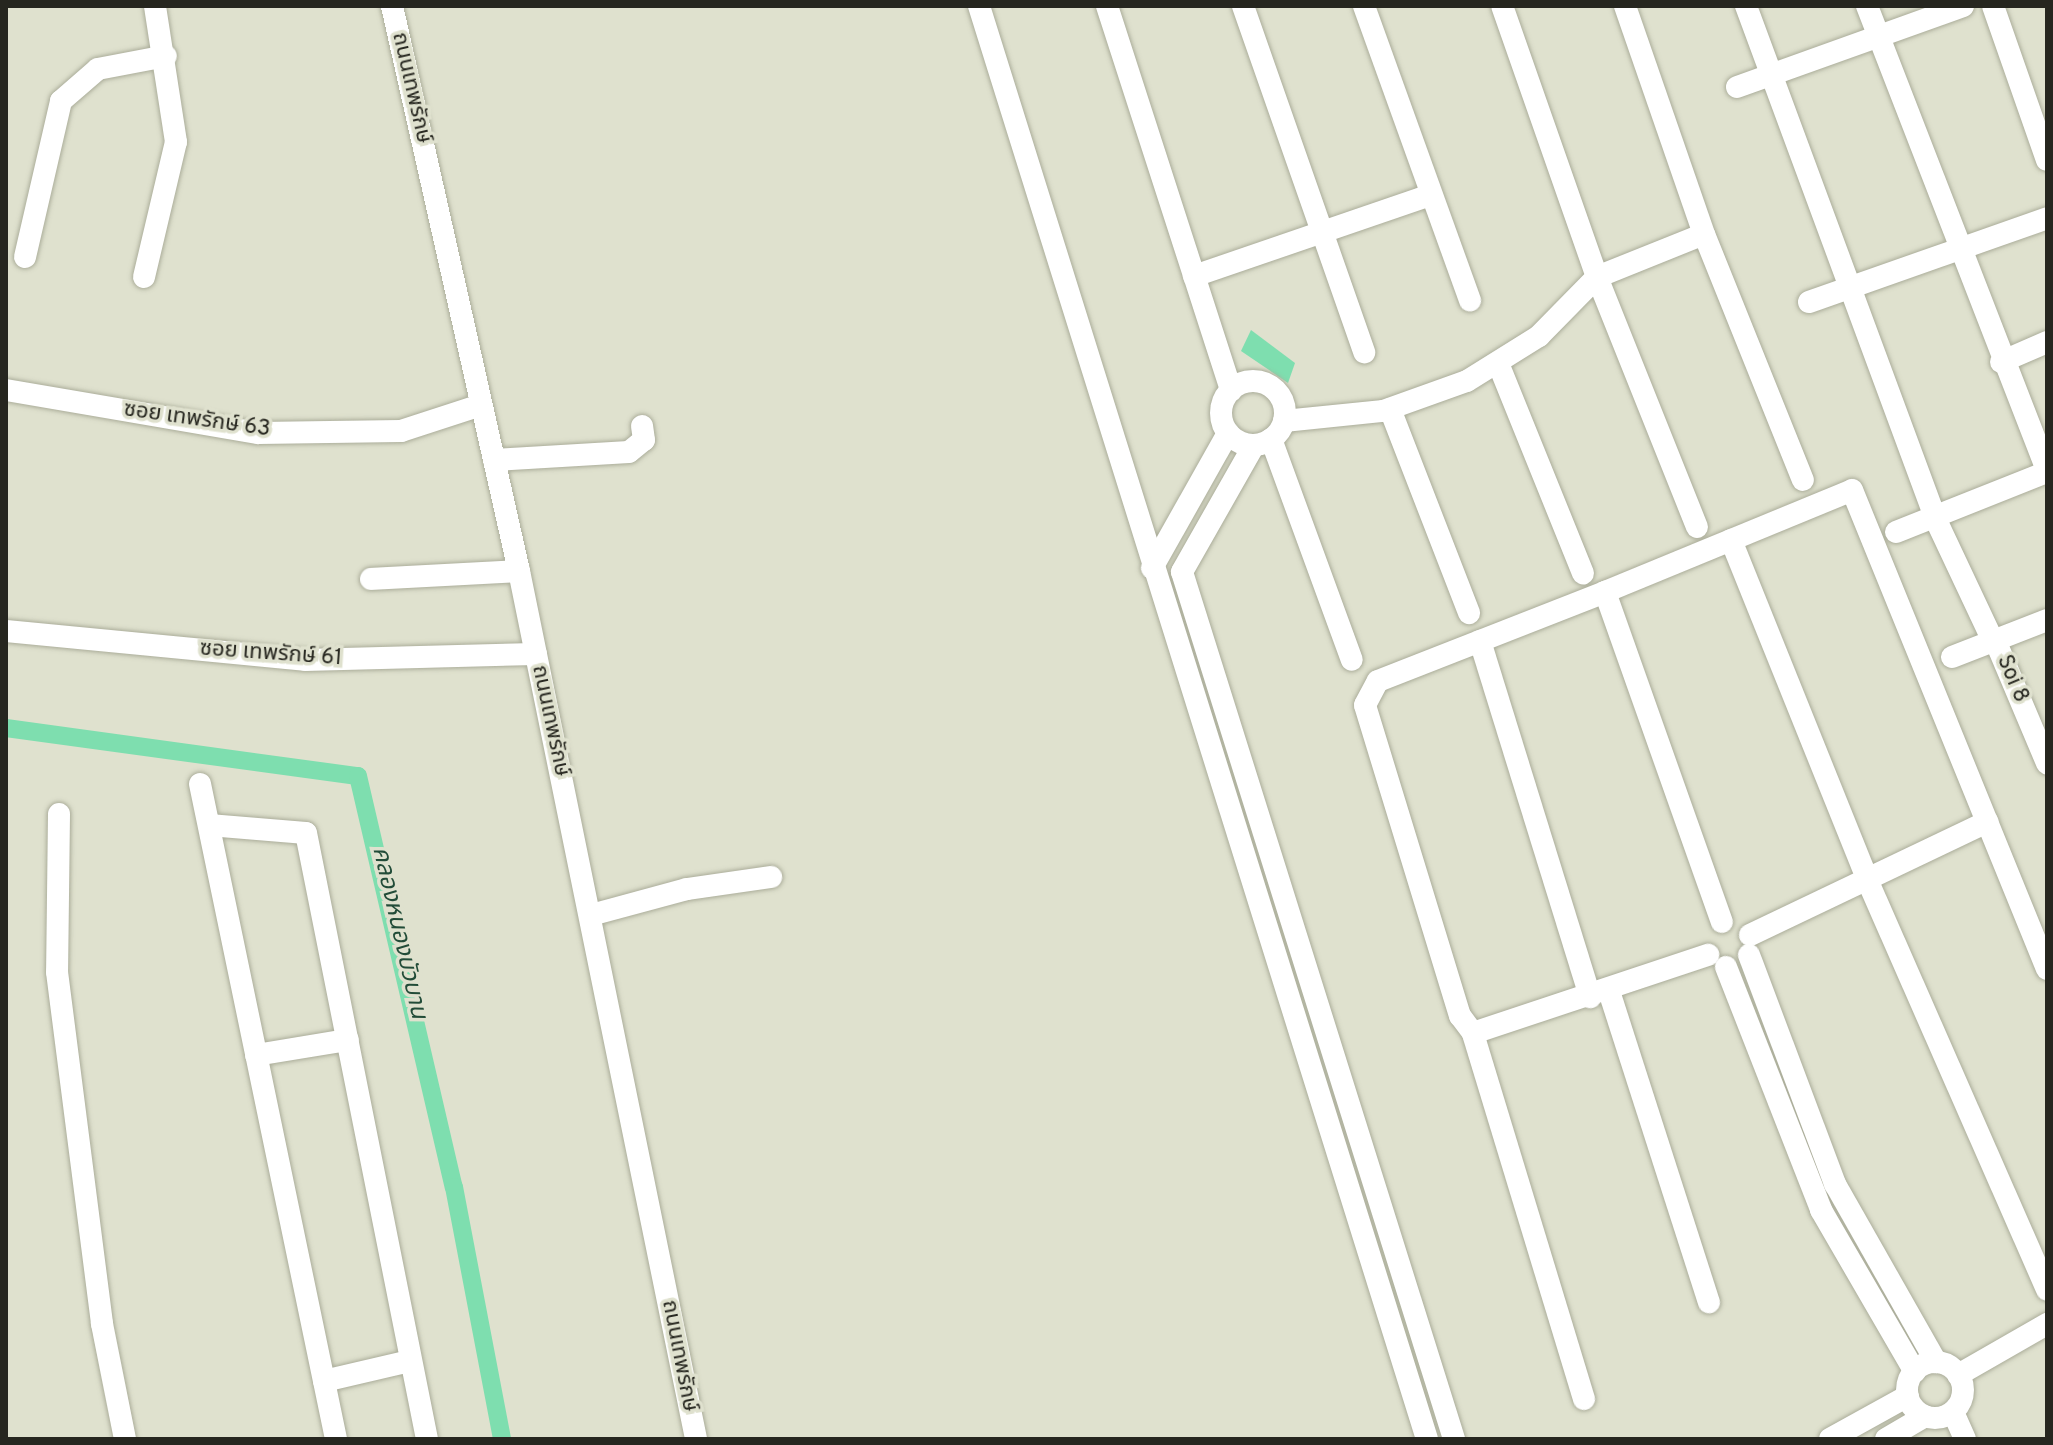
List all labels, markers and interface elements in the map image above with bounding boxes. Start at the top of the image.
street label: ถนนเทพรักษ์ [385,30,437,146]
street label: ซอย เทพรักษ์ 63 [122,397,272,443]
street label: ซอย เทพรักษ์ 61 [199,636,343,672]
street label: Soi 8 [1990,651,2034,707]
street label: ถนนเทพรักษ์ [525,663,575,779]
water label: คลองหนองบัวบาน [364,844,432,1022]
street label: ถนนเทพรักษ์ [655,1298,703,1414]

